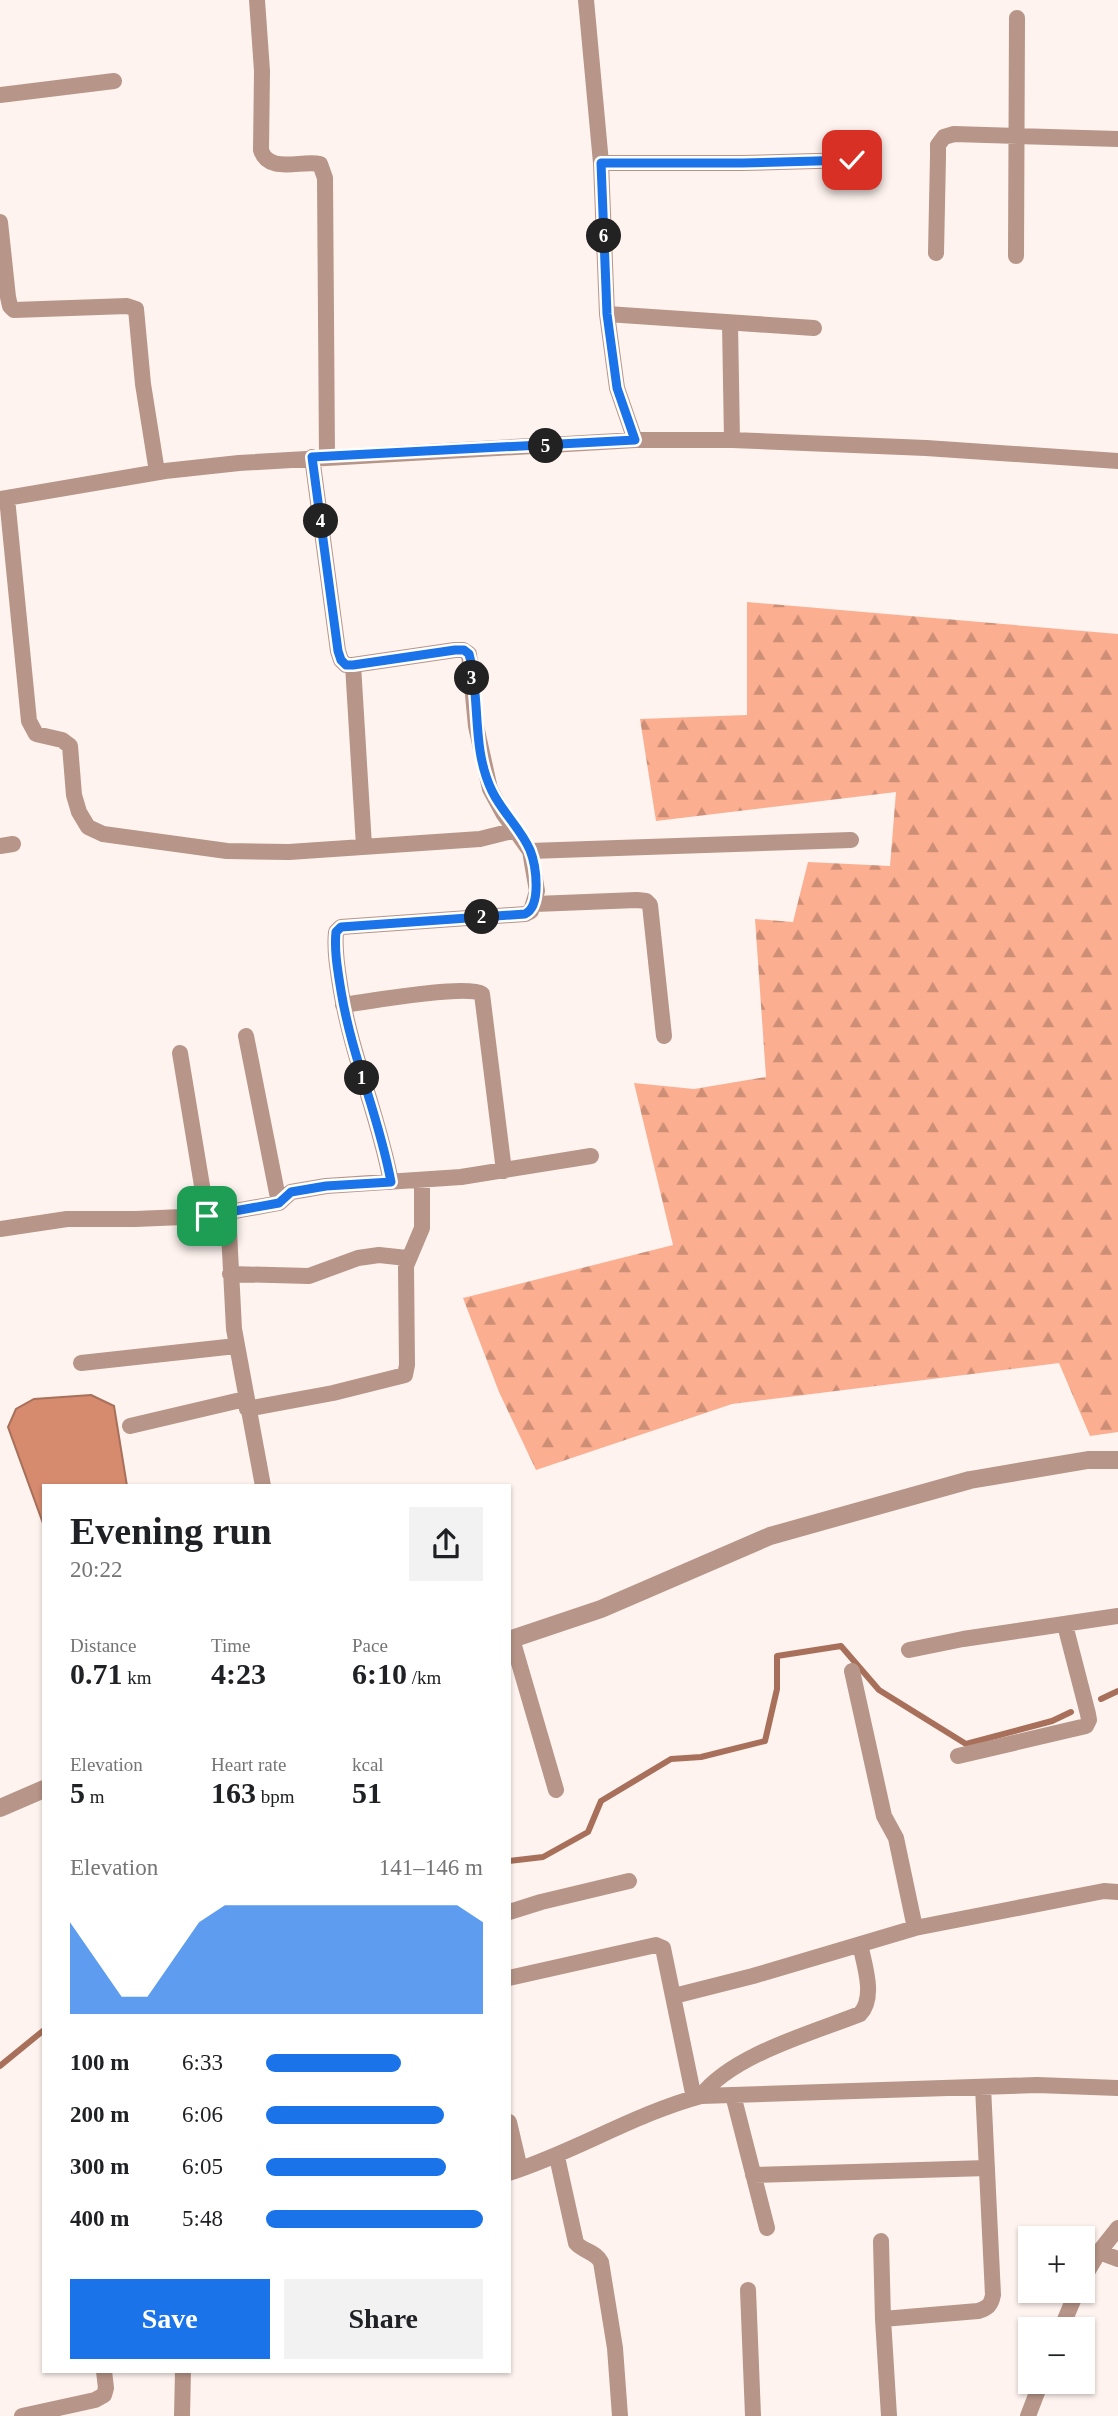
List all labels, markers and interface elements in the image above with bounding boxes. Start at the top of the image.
pin [822,130,882,190]
icon: check [833,141,871,179]
pin: 6 [586,218,622,254]
text: 6 [599,225,608,246]
pin: 5 [528,428,564,464]
text: 5 [541,435,550,456]
pin: 4 [304,504,338,538]
text: 4 [316,510,325,531]
pin: 3 [454,660,490,696]
text: 3 [467,667,476,688]
pin: 2 [464,900,500,934]
text: 2 [477,906,486,927]
pin: 1 [344,1060,380,1096]
text: 1 [357,1067,366,1088]
pin [177,1186,237,1246]
icon: arrive [188,1197,226,1235]
button: share [409,1507,483,1581]
text: Evening run [70,1510,272,1552]
text: 20:22 [70,1557,122,1582]
text: Distance [70,1635,136,1656]
text: Time [211,1635,250,1656]
text: Pace [352,1635,388,1656]
text: 0.71 [70,1657,123,1690]
text: 4:23 [211,1657,266,1690]
text: 6:10 [352,1657,407,1690]
text: km [123,1667,152,1688]
text: /km [407,1667,441,1688]
text: Elevation [70,1754,143,1775]
text: Heart rate [211,1754,286,1775]
text: kcal [352,1754,384,1775]
text: 5 [70,1776,85,1809]
text: 163 [211,1776,256,1809]
text: 51 [352,1776,382,1809]
text: m [85,1786,105,1807]
text: bpm [256,1786,295,1807]
text: Elevation [70,1855,158,1880]
text: 141–146 m [379,1855,483,1880]
text: 100 m [70,2050,129,2075]
text: 6:33 [182,2050,223,2075]
text: 200 m [70,2102,129,2127]
text: 6:06 [182,2102,223,2127]
text: 300 m [70,2154,129,2179]
text: 6:05 [182,2154,223,2179]
text: 400 m [70,2206,129,2231]
text: 5:48 [182,2206,223,2231]
map controls [1018,2226,1095,2394]
button: + [1018,2226,1095,2303]
button: Save [70,2279,270,2359]
button: Share [284,2279,483,2359]
button: − [1018,2317,1095,2394]

